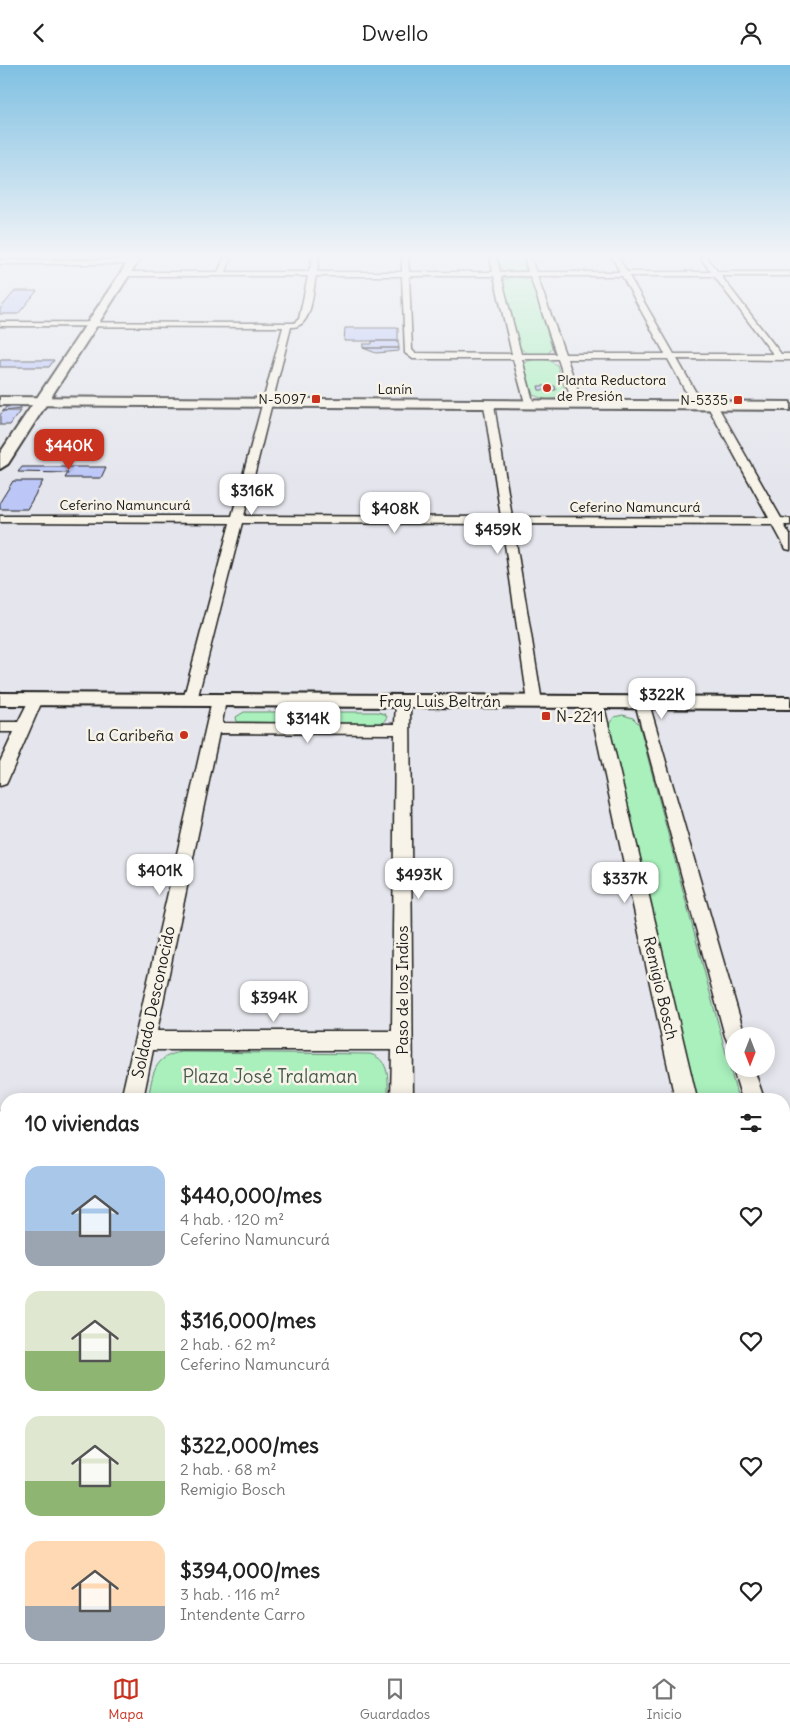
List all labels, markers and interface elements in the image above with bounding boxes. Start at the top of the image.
icon: back [25,19,53,47]
text: Dwello [362,19,428,47]
icon: person [737,19,765,47]
place label: Planta Reductora de Presión [557,371,666,405]
street label: Lanín [378,380,412,398]
marker: Planta Reductora de Presión [541,382,553,394]
place label: N-5097 [258,390,306,408]
place label: N-5335 [680,391,728,409]
marker: N-5097 [310,393,322,405]
marker: N-5335 [732,394,744,406]
pin: $440K [34,429,104,471]
text: $440K [45,435,93,455]
pin: $316K [217,473,287,516]
text: $316K [230,480,274,500]
pin: $408K [360,491,430,534]
street label: Ceferino Namuncurá [59,496,191,514]
text: $408K [371,498,419,518]
street label: Ceferino Namuncurá [569,498,701,516]
pin: $459K [463,513,533,555]
text: $459K [475,519,521,539]
pin: $322K [627,677,697,720]
text: $322K [639,684,685,704]
street label: Fray Luis Beltrán [379,691,501,711]
pin: $314K [273,701,343,744]
place label: N-2211 [556,706,604,726]
text: $314K [286,708,330,728]
marker: N-2211 [540,710,552,722]
place label: La Caribeña [87,725,174,745]
marker: La Caribeña [178,729,190,741]
pin: $401K [125,853,195,896]
pin: $493K [384,857,454,900]
text: $401K [138,860,182,880]
pin: $337K [590,861,660,904]
text: $493K [396,864,442,884]
text: $337K [603,868,647,888]
street label: Soldado Desconocido [127,924,179,1080]
street label: Paso de los Indios [392,925,412,1055]
street label: Remigio Bosch [639,934,683,1042]
pin: $394K [239,981,309,1023]
text: $394K [251,987,297,1007]
north arrow [725,1027,775,1077]
map controls [725,1027,775,1077]
park label: Plaza José Tralaman [182,1064,358,1088]
icon: filters [737,1109,765,1137]
text: 10 viviendas [25,1110,139,1137]
text: $440,000/mes [180,1182,322,1209]
icon: home [65,1186,125,1246]
icon: heart [737,1202,765,1230]
text: 4 hab. · 120 m² [180,1209,284,1229]
text: Ceferino Namuncurá [180,1229,330,1249]
text: $316,000/mes [180,1307,316,1334]
icon: home [65,1311,125,1371]
icon: heart [737,1327,765,1355]
text: 2 hab. · 62 m² [180,1334,276,1354]
text: Ceferino Namuncurá [180,1354,330,1374]
text: $322,000/mes [180,1432,319,1459]
icon: home [65,1436,125,1496]
icon: heart [737,1452,765,1480]
text: 2 hab. · 68 m² [180,1459,277,1479]
text: Remigio Bosch [180,1479,286,1499]
text: $394,000/mes [180,1557,320,1584]
icon: home [65,1561,125,1621]
icon: heart [737,1577,765,1605]
text: 3 hab. · 116 m² [180,1584,280,1604]
text: Intendente Carro [180,1604,305,1624]
tab: Mapa [108,1675,143,1723]
tab: Guardados [360,1675,430,1723]
tab: Inicio [646,1675,682,1723]

